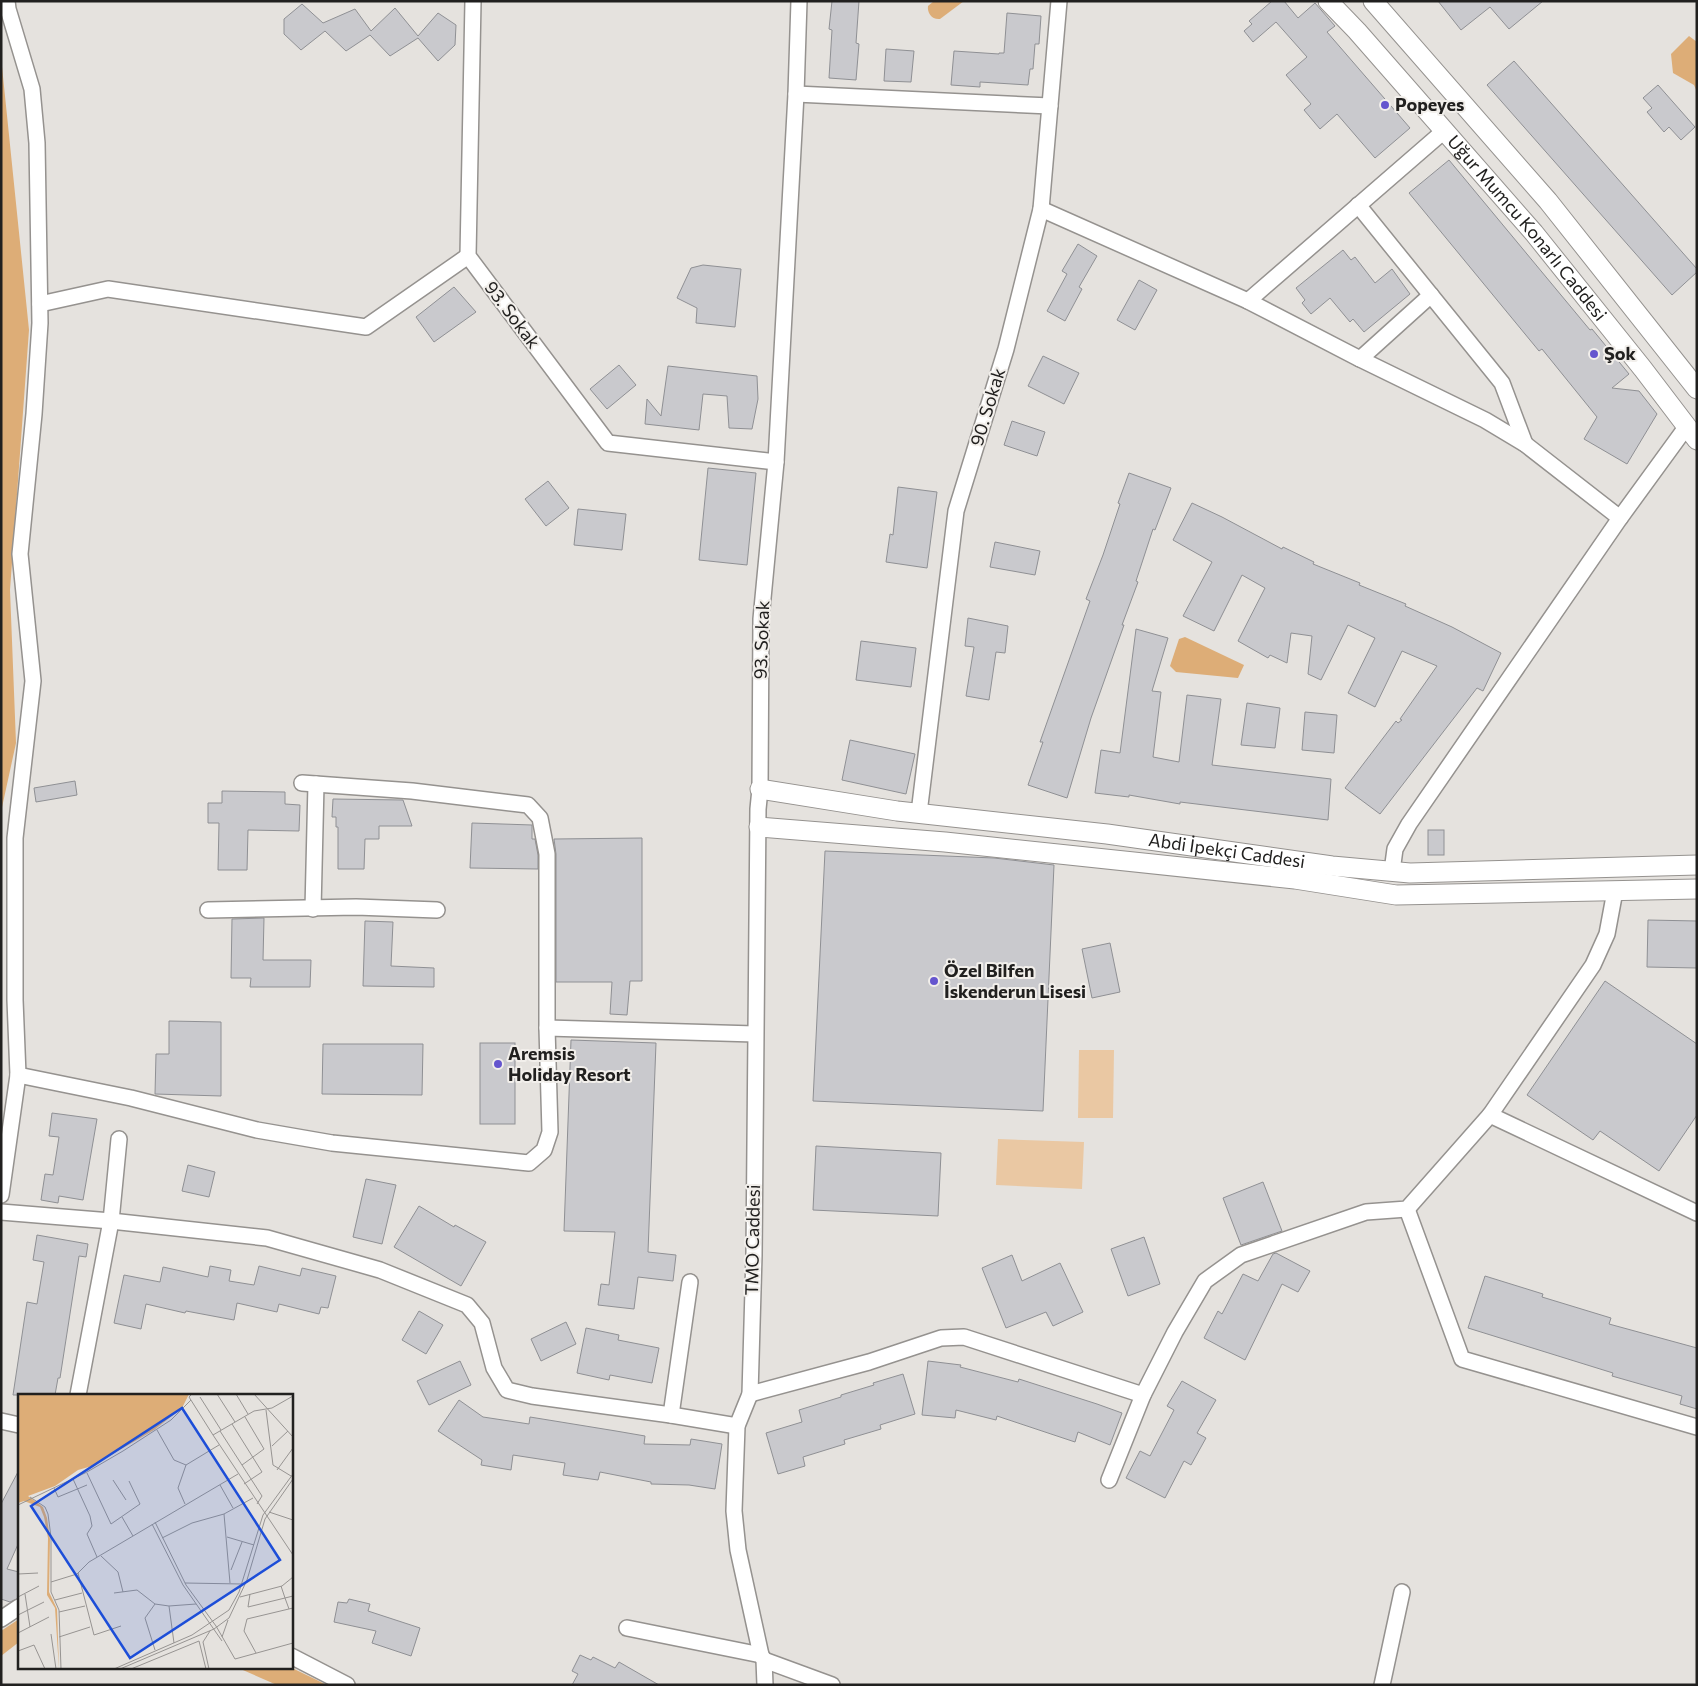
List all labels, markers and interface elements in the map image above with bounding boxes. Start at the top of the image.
place label: Popeyes [1395,93,1464,115]
marker: Popeyes [1379,99,1391,111]
street label: Uğur Mumcu Konarlı Caddesi [1443,130,1612,325]
street label: 93. Sokak [480,276,545,353]
place label: Şok [1604,342,1637,364]
marker: Şok [1588,348,1600,360]
street label: 90. Sokak [965,365,1009,448]
street label: 93. Sokak [749,600,773,680]
street label: Abdi İpekçi Caddesi [1147,828,1307,872]
place label: Özel Bilfen İskenderun Lisesi [944,959,1086,1002]
marker: Özel Bilfen İskenderun Lisesi [928,975,940,987]
place label: Aremsis Holiday Resort [508,1042,631,1085]
marker: Aremsis Holiday Resort [492,1058,504,1070]
street label: TMO Caddesi [740,1184,764,1296]
inset map [18,1394,292,1668]

